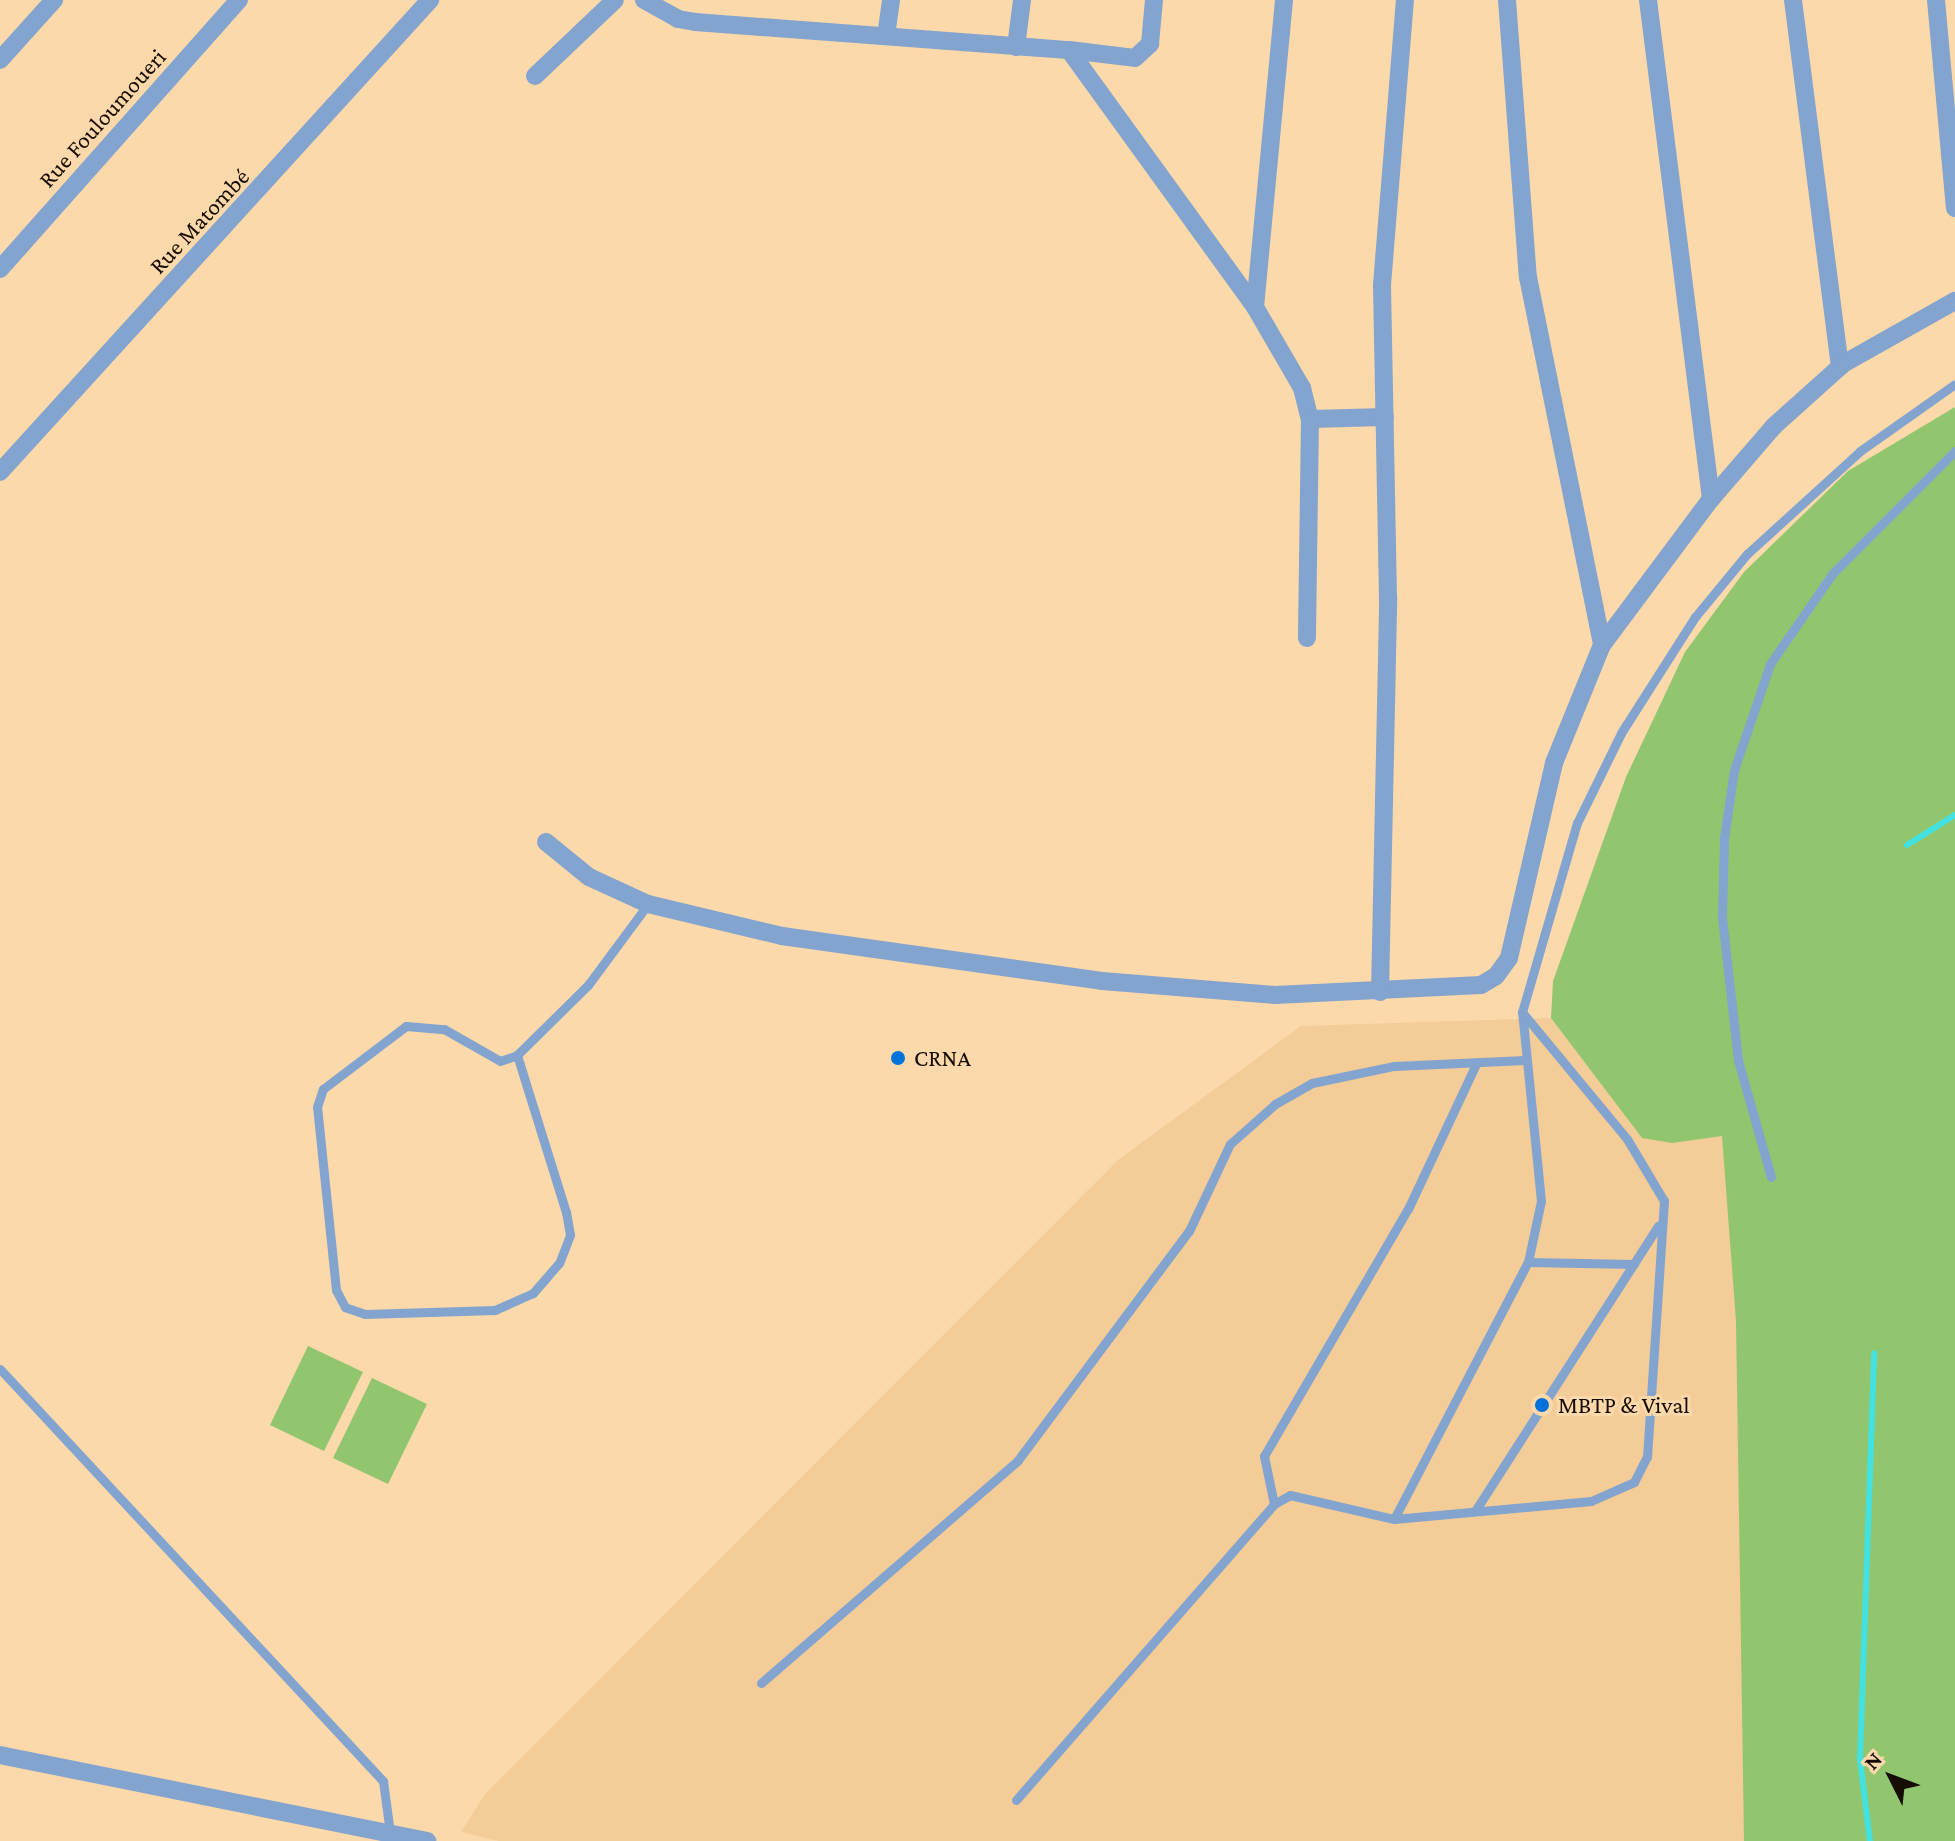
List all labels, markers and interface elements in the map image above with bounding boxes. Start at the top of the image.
street label: Rue Fouloumoueri [32,43,172,193]
street label: Rue Matombé [143,162,255,280]
place label: CRNA [914,1044,971,1072]
marker: CRNA [889,1049,907,1067]
place label: MBTP & Vival [1558,1391,1690,1419]
marker: MBTP & Vival [1533,1396,1551,1414]
north arrow [1851,1737,1931,1817]
text: N [1858,1747,1887,1775]

